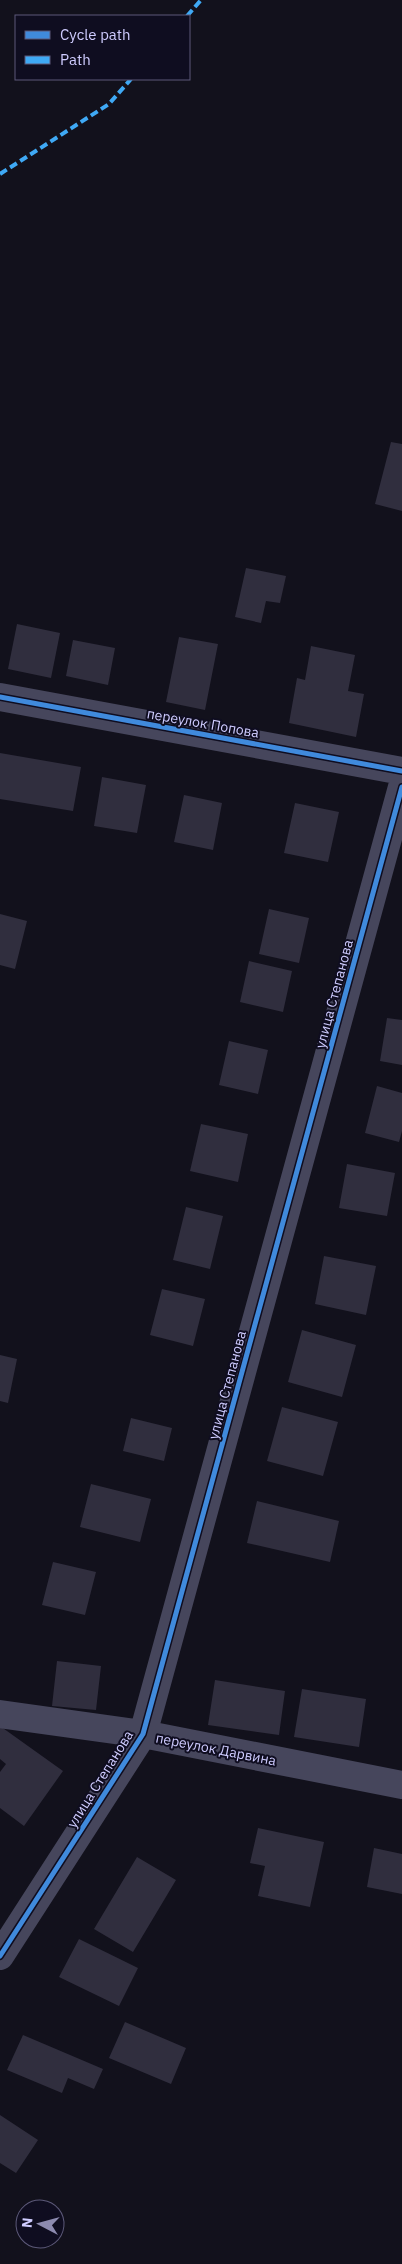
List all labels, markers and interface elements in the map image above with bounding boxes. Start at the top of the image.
legend [15,15,190,80]
text: Cycle path [60,25,131,44]
text: Path [60,50,91,69]
street label: переулок Попова [146,704,261,742]
street label: улица Степанова [311,937,357,1050]
street label: улица Степанова [204,1328,250,1441]
street label: улица Степанова [63,1726,137,1831]
street label: переулок Дарвина [154,1728,278,1770]
north arrow [15,2199,65,2249]
text: N [18,2217,37,2229]

